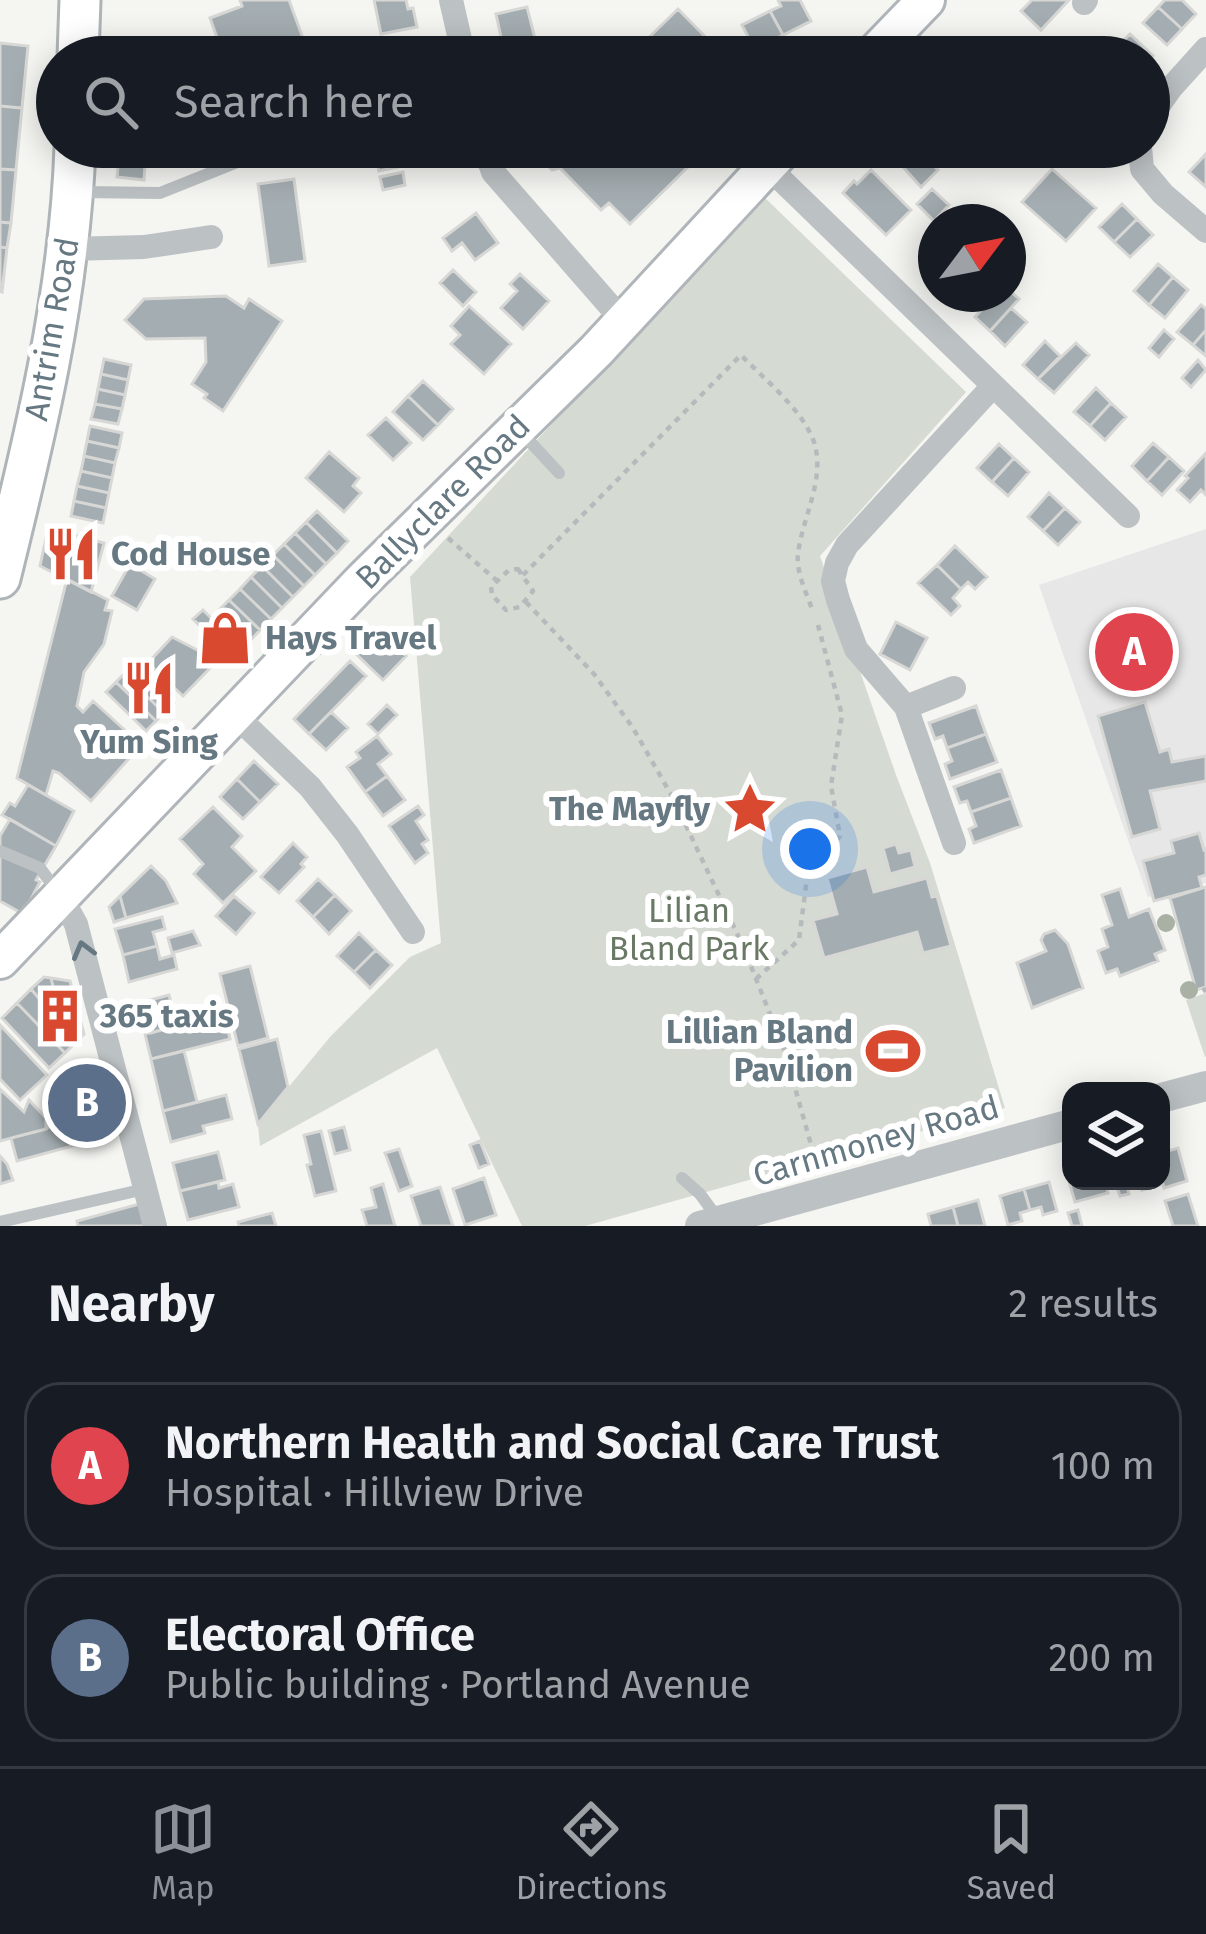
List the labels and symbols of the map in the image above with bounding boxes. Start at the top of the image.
north arrow [918,204,1026,312]
street label: Antrim Road [16,234,88,424]
street label: Ballyclare Road [347,406,539,598]
restaurant icon: Cod House [42,525,100,583]
place label: Cod House [111,534,271,574]
pin: A [1095,607,1173,697]
shop icon: Hays Travel [196,609,254,667]
place label: Hays Travel [265,618,437,658]
restaurant icon: Yum Sing [120,659,178,717]
place label: Yum Sing [79,722,219,762]
place icon: The Mayfly [721,780,779,838]
place label: The Mayfly [549,789,711,829]
your location [780,819,840,879]
park label: Lilian Bland Park [609,891,769,969]
one-way arrow [72,941,97,961]
building icon: 365 taxis [31,987,89,1045]
place label: 365 taxis [99,996,234,1036]
place label: Lillian Bland Pavilion [666,1012,853,1090]
sports icon: Lillian Bland Pavilion [864,1022,922,1080]
pin: B [48,1058,126,1148]
street label: Carnmoney Road [748,1087,1004,1195]

